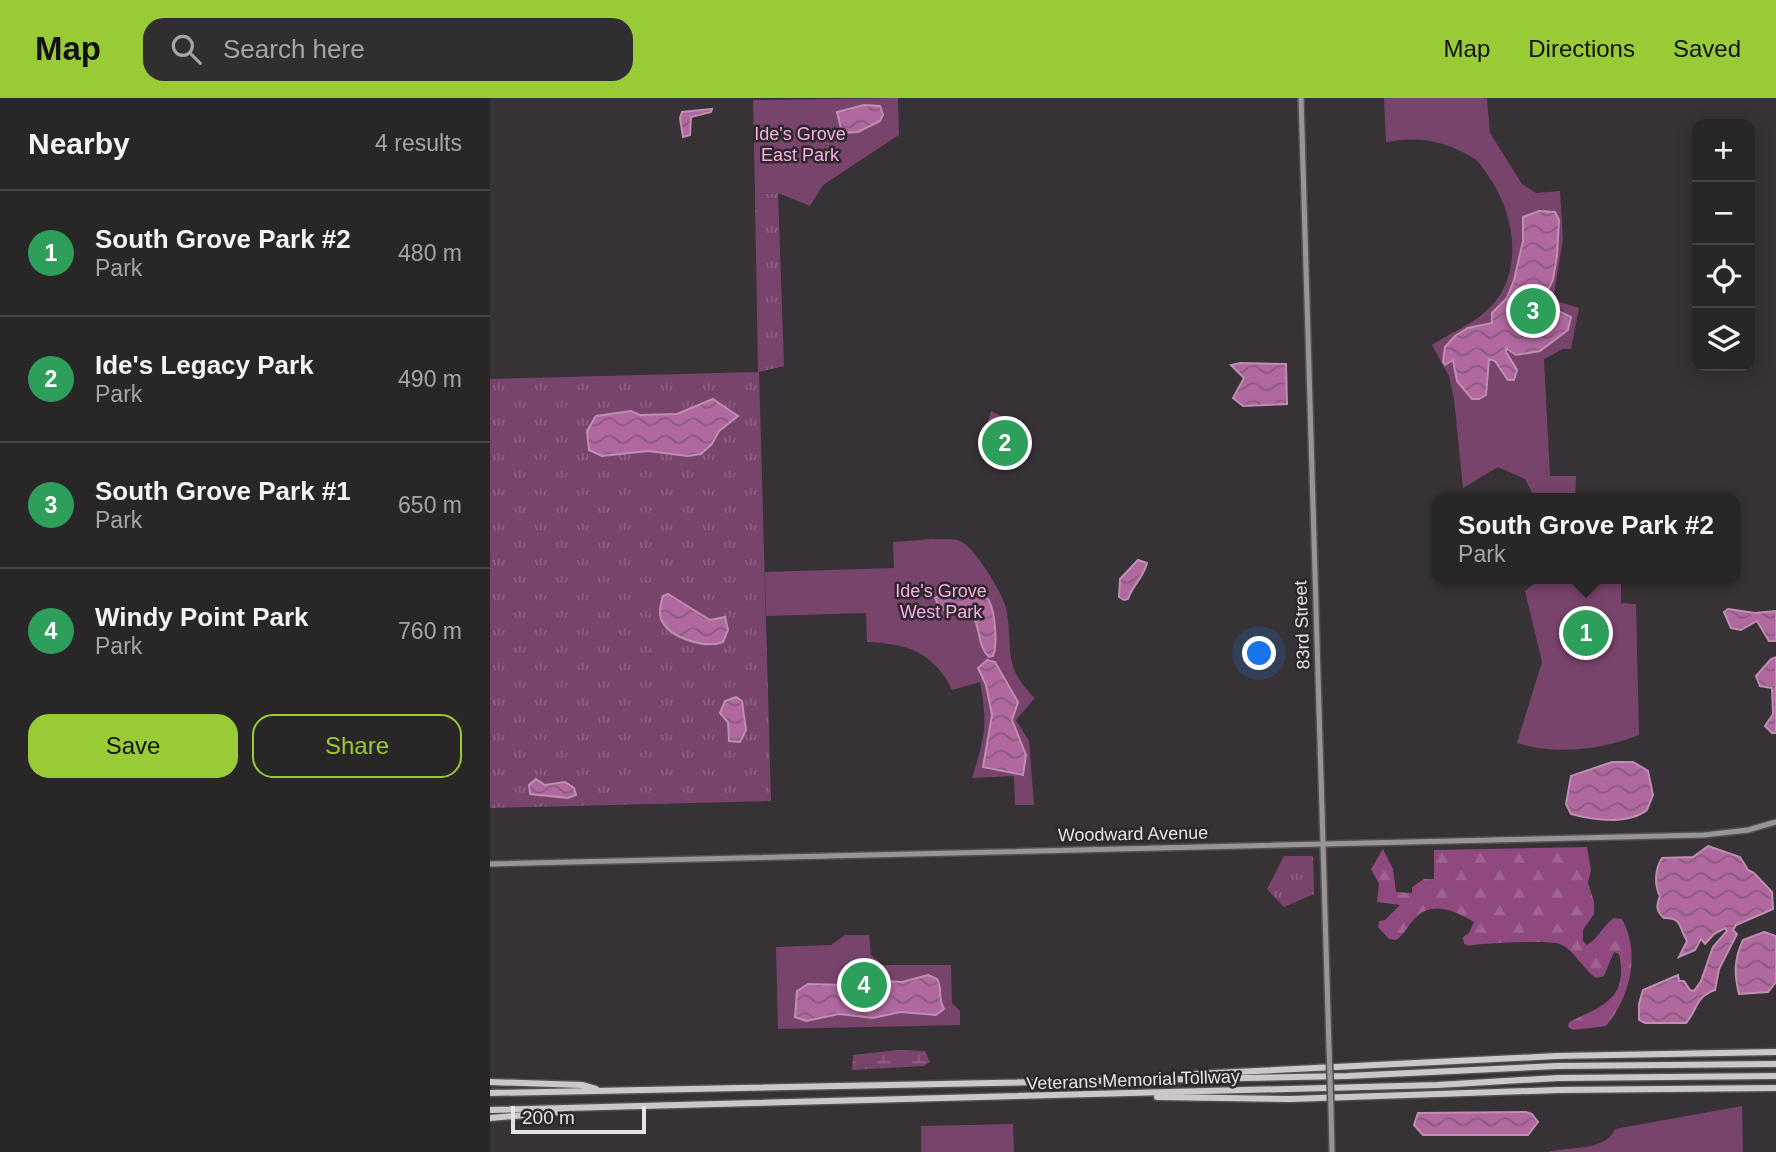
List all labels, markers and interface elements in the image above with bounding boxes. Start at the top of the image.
search box [143,18,633,81]
text: Map [35,30,101,67]
icon: search [167,30,205,68]
text: Search here [223,34,365,64]
text: Map [1444,35,1490,62]
text: Directions [1528,35,1635,62]
text: Saved [1673,35,1741,62]
map controls [1692,119,1755,371]
button: + [1692,119,1755,182]
park label: Ide's Grove East Park [754,124,846,165]
text: Nearby [28,127,130,160]
text: 4 results [375,130,462,156]
button: − [1692,182,1755,245]
text: South Grove Park #2 [95,224,351,254]
text: 1 [45,240,57,266]
text: 480 m [398,240,462,266]
button: locate [1692,245,1755,308]
text: Park [95,255,142,281]
pin: 3 [1510,285,1556,337]
button: layers [1692,308,1755,371]
text: Ide's Legacy Park [95,350,314,380]
text: 2 [45,366,57,392]
text: 490 m [398,366,462,392]
text: Park [95,381,142,407]
pin: 2 [982,417,1028,469]
text: South Grove Park #1 [95,476,351,506]
text: 3 [45,492,57,518]
text: 650 m [398,492,462,518]
popup [1432,493,1740,584]
text: Park [95,507,142,533]
text: South Grove Park #2 [1458,510,1714,540]
text: Park [1458,541,1505,567]
street label: 83rd Street [1290,580,1314,670]
park label: Ide's Grove West Park [895,581,987,622]
text: Windy Point Park [95,602,309,632]
pin: 1 [1563,607,1609,659]
text: 4 [45,618,57,644]
text: 760 m [398,618,462,644]
text: Park [95,633,142,659]
your location [1242,636,1276,670]
button: Save [28,714,238,778]
button: Share [252,714,462,778]
street label: Woodward Avenue [1058,823,1208,845]
pin: 4 [841,959,887,1011]
street label: Veterans Memorial Tollway [1026,1066,1240,1094]
scale bar [511,1103,646,1135]
text: 200 m [522,1107,575,1128]

